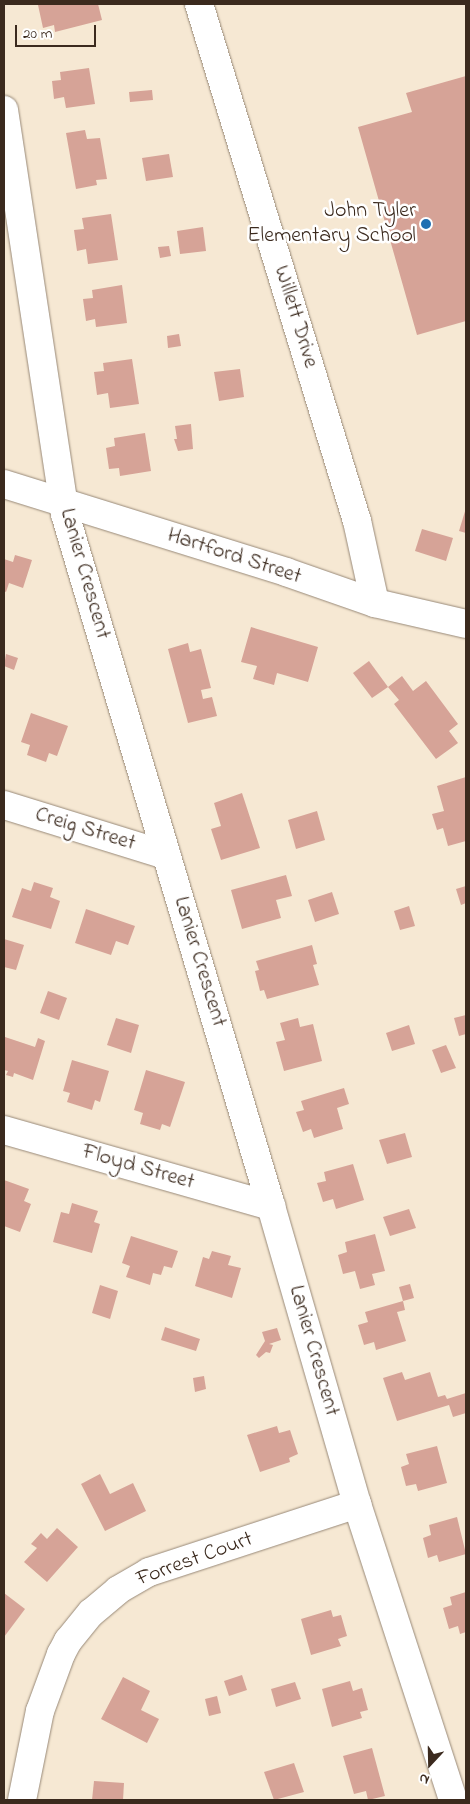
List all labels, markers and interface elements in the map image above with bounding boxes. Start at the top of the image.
scale bar [18,15,99,47]
text: 20 m [23,23,52,45]
place label: John Tyler Elementary School [247,198,416,250]
marker: John Tyler Elementary School [420,218,432,230]
street label: Willett Drive [267,263,323,371]
street label: Lanier Crescent [53,506,115,642]
street label: Hartford Street [164,523,304,591]
street label: Creig Street [32,802,138,858]
street label: Lanier Crescent [167,894,231,1030]
street label: Floyd Street [79,1139,197,1197]
street label: Lanier Crescent [282,1283,344,1419]
street label: Forrest Court [133,1527,257,1593]
north arrow [405,1739,455,1789]
text: N [416,1767,433,1790]

